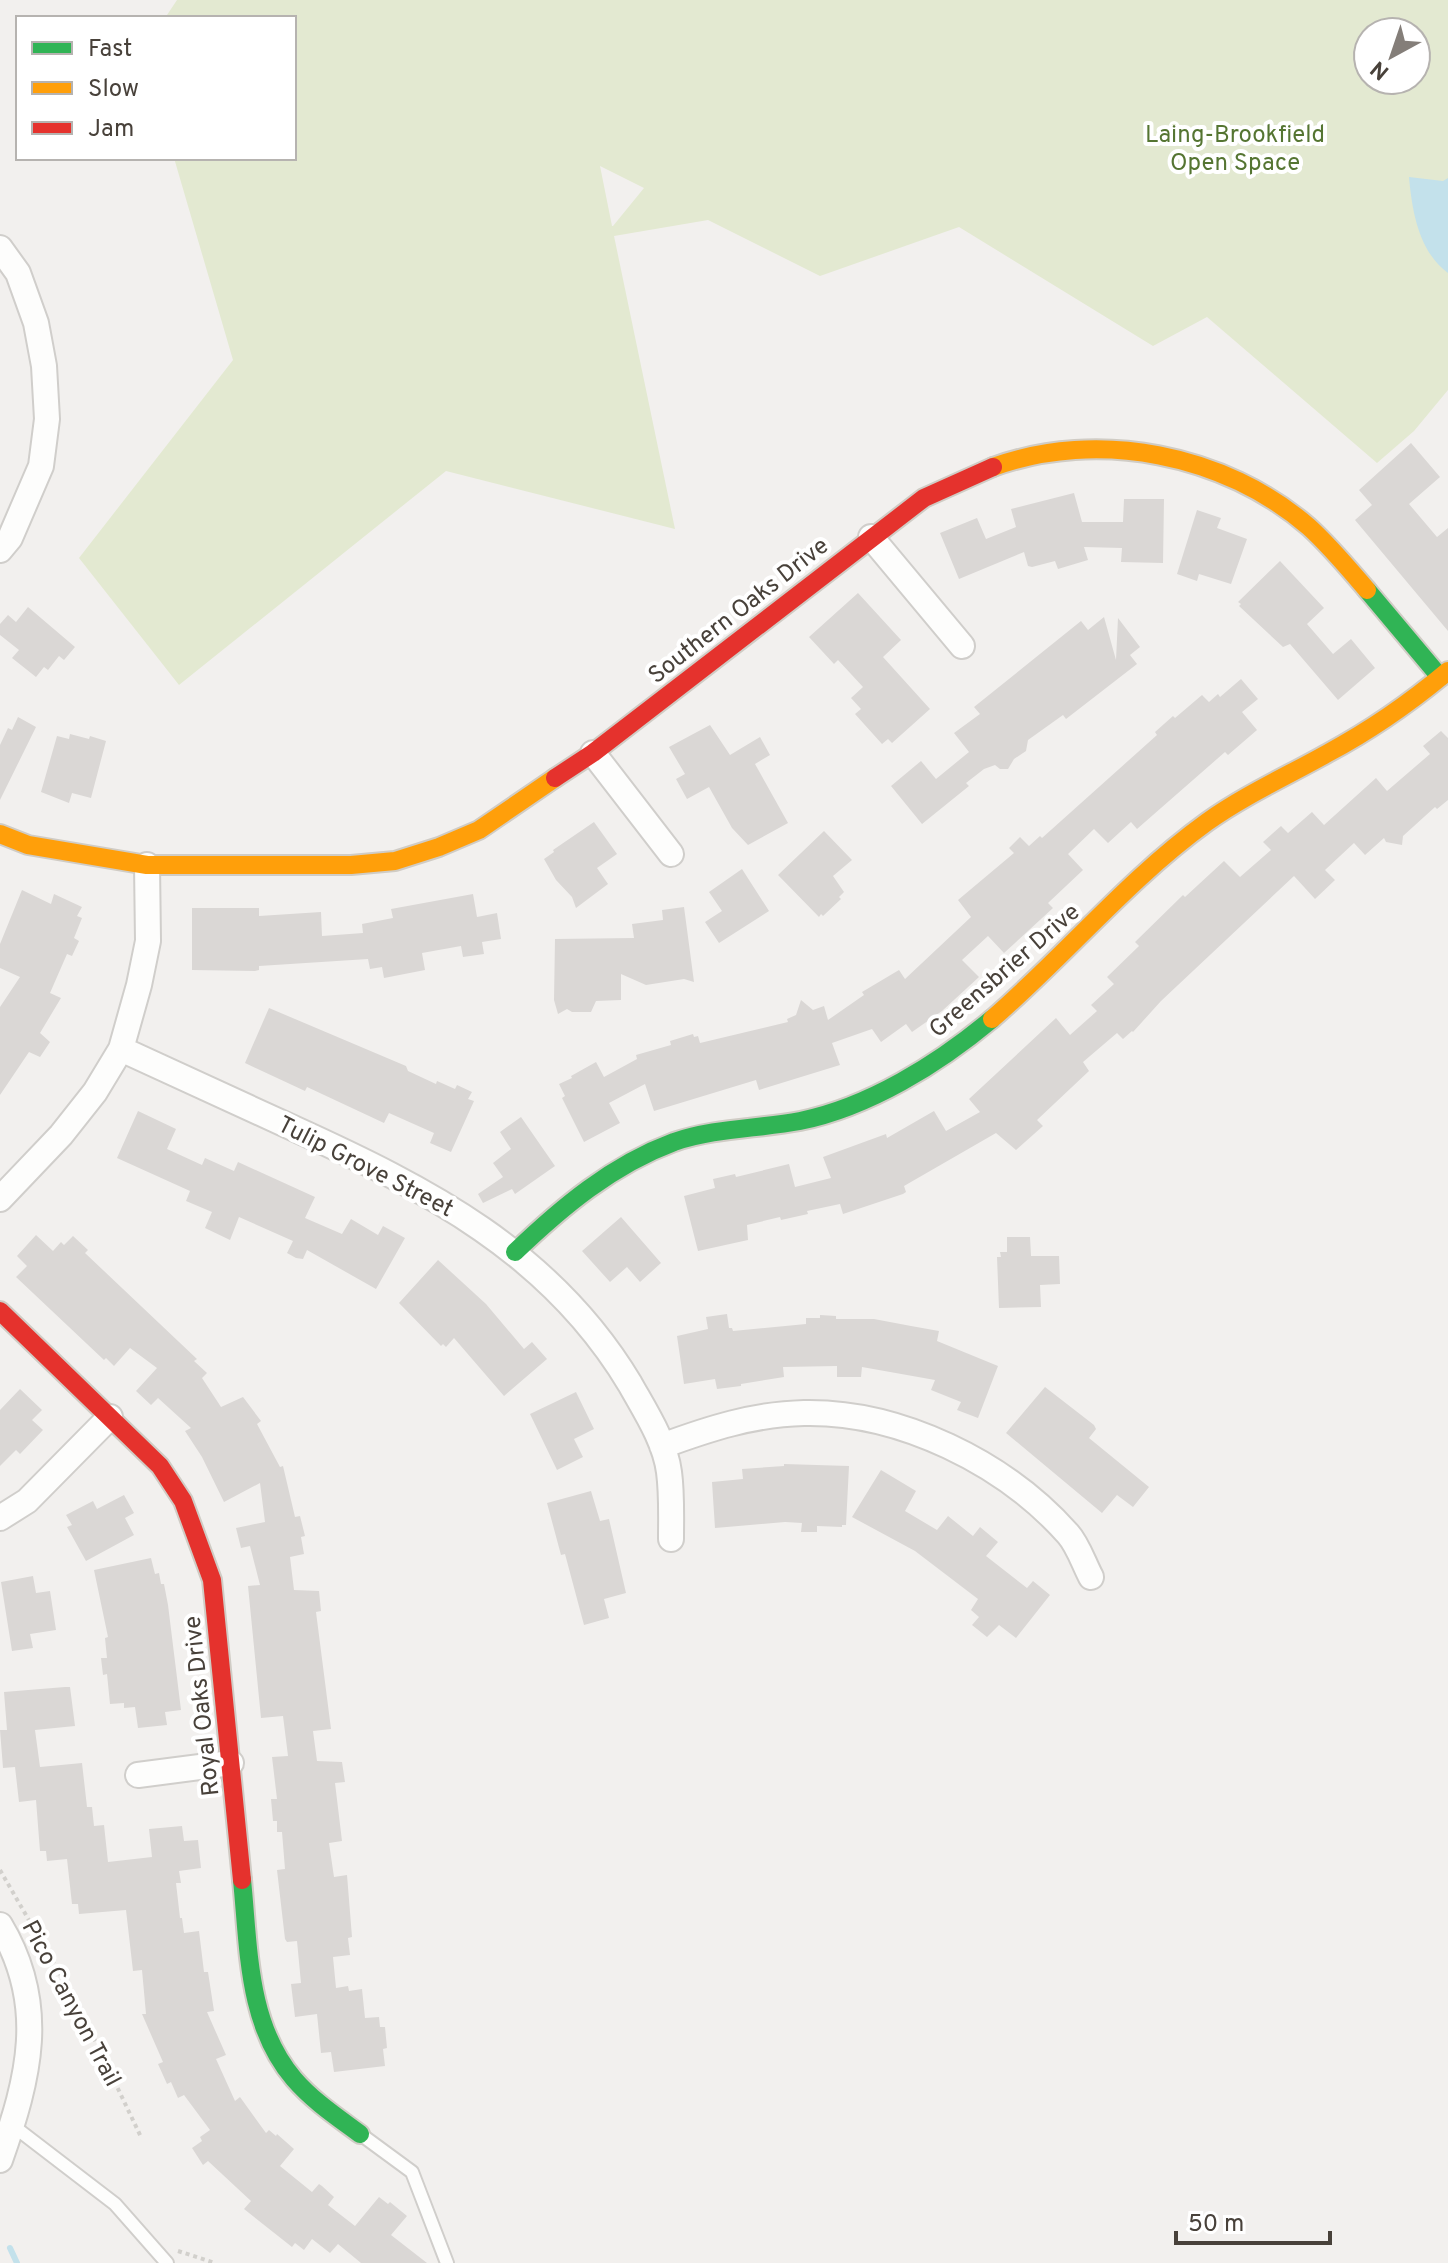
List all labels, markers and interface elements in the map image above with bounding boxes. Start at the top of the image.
legend [16,16,296,160]
north arrow [1352,16,1432,96]
text: Fast [88,35,132,65]
text: N [1366,54,1395,85]
text: Slow [88,75,139,105]
text: Jam [88,115,134,145]
park label: Laing-Brookfield Open Space [1145,121,1325,179]
street label: Southern Oaks Drive [643,532,835,691]
street label: Greensbrier Drive [924,898,1087,1045]
street label: Tulip Grove Street [272,1111,458,1225]
street label: Royal Oaks Drive [179,1614,227,1797]
street label: Pico Canyon Trail [14,1916,127,2092]
scale bar [1176,2195,1330,2245]
text: 50 m [1188,2210,1244,2240]

